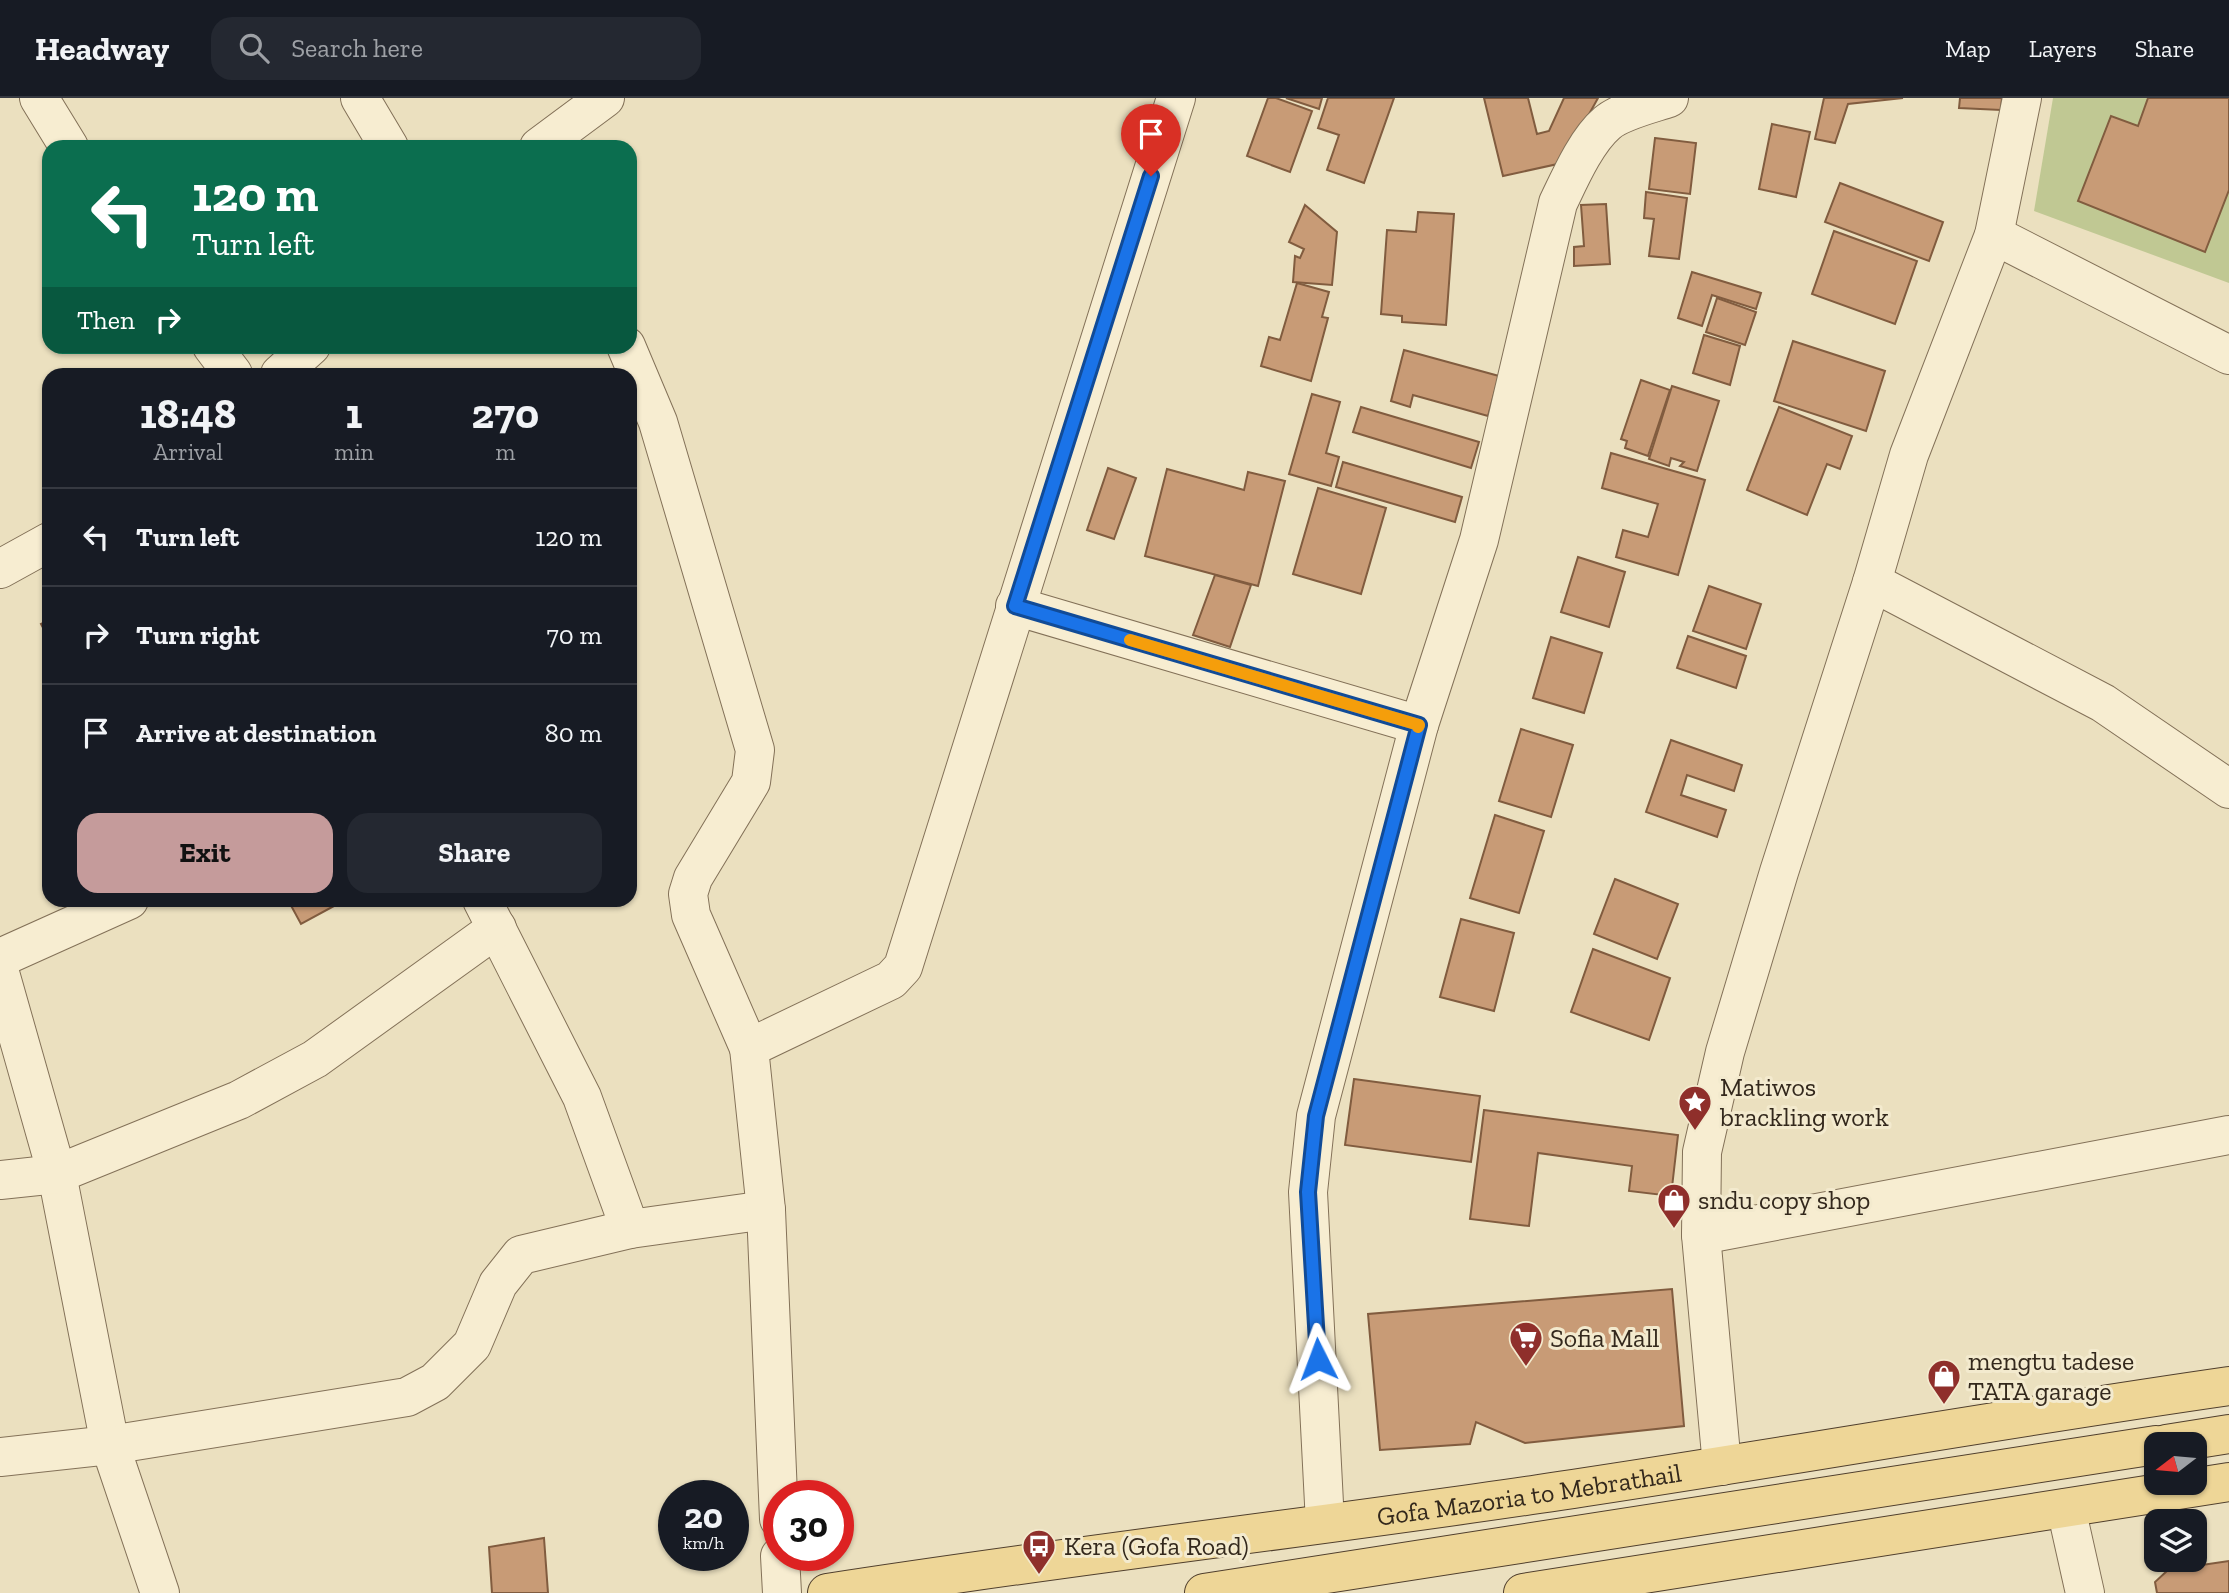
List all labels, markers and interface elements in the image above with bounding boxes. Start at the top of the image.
search box [211,17,701,80]
text: Headway [35,29,169,68]
icon: search [235,29,273,67]
text: Search here [291,32,423,64]
text: Map [1945,34,1991,63]
text: Layers [2029,34,2097,63]
text: Share [2135,34,2194,63]
pin [1121,104,1181,176]
icon: arrive [1132,115,1170,153]
text: 120 m [192,165,318,224]
icon: left [77,168,168,259]
text: Turn left [192,225,314,263]
icon: right [149,301,187,339]
text: Then [77,304,135,336]
text: 18:48 [140,388,236,439]
text: 1 [346,388,363,439]
text: 270 [472,388,539,439]
text: Arrival [153,438,223,466]
text: min [334,438,374,466]
text: m [495,438,515,466]
icon: left [77,518,115,556]
text: Turn left [136,521,239,553]
text: 120 m [535,521,602,553]
icon: right [77,616,115,654]
text: Turn right [136,619,259,651]
text: 70 m [546,619,602,651]
icon: arrive [77,714,115,752]
text: Arrive at destination [136,717,376,749]
text: 80 m [545,717,602,749]
button: Exit [77,813,333,893]
button: Share [347,813,602,893]
place label: Matiwos brackling work [1719,1071,1889,1133]
place icon: Matiwos brackling work [1676,1083,1714,1132]
shop icon: sndu copy shop [1655,1181,1693,1230]
place label: sndu copy shop [1698,1184,1870,1216]
supermarket icon: Sofia Mall [1507,1319,1545,1368]
position arrow [1281,1322,1355,1396]
place label: Sofia Mall [1550,1322,1660,1354]
place label: mengtu tadese TATA garage [1968,1345,2134,1407]
shop icon: mengtu tadese TATA garage [1925,1357,1963,1406]
north arrow [2144,1432,2207,1494]
map controls [2144,1432,2207,1572]
street label: Gofa Mazoria to Mebrathail [1375,1456,1684,1533]
speed limit sign: 30 [763,1480,854,1571]
text: 20 [684,1495,723,1537]
button: layers [2144,1509,2207,1572]
bus stop icon: Kera (Gofa Road) [1020,1527,1058,1576]
place label: Kera (Gofa Road) [1064,1530,1249,1562]
text: km/h [683,1532,724,1554]

